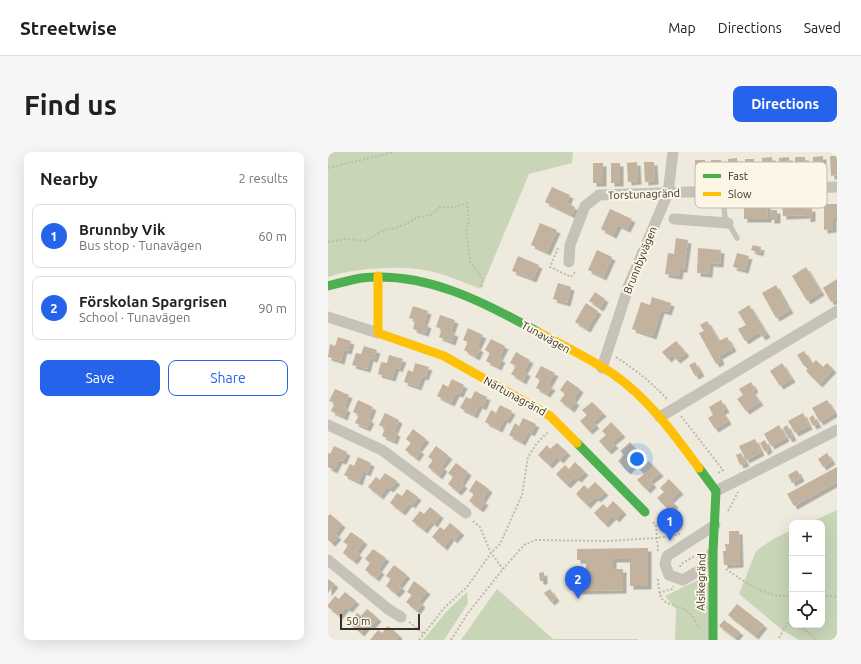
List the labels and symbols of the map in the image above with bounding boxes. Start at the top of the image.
legend [695,162,827,208]
text: Fast [728,170,749,182]
street label: Torstunagränd [608,187,680,201]
text: Slow [728,188,752,200]
street label: Brunnbyvägen [621,225,659,295]
street label: Tunavägen [520,319,572,355]
street label: Närtunagränd [482,374,548,418]
your location [627,449,647,469]
pin: 1 [657,508,683,541]
street label: Alsikegränd [694,553,708,611]
pin: 2 [565,566,591,599]
scale bar [340,612,420,631]

